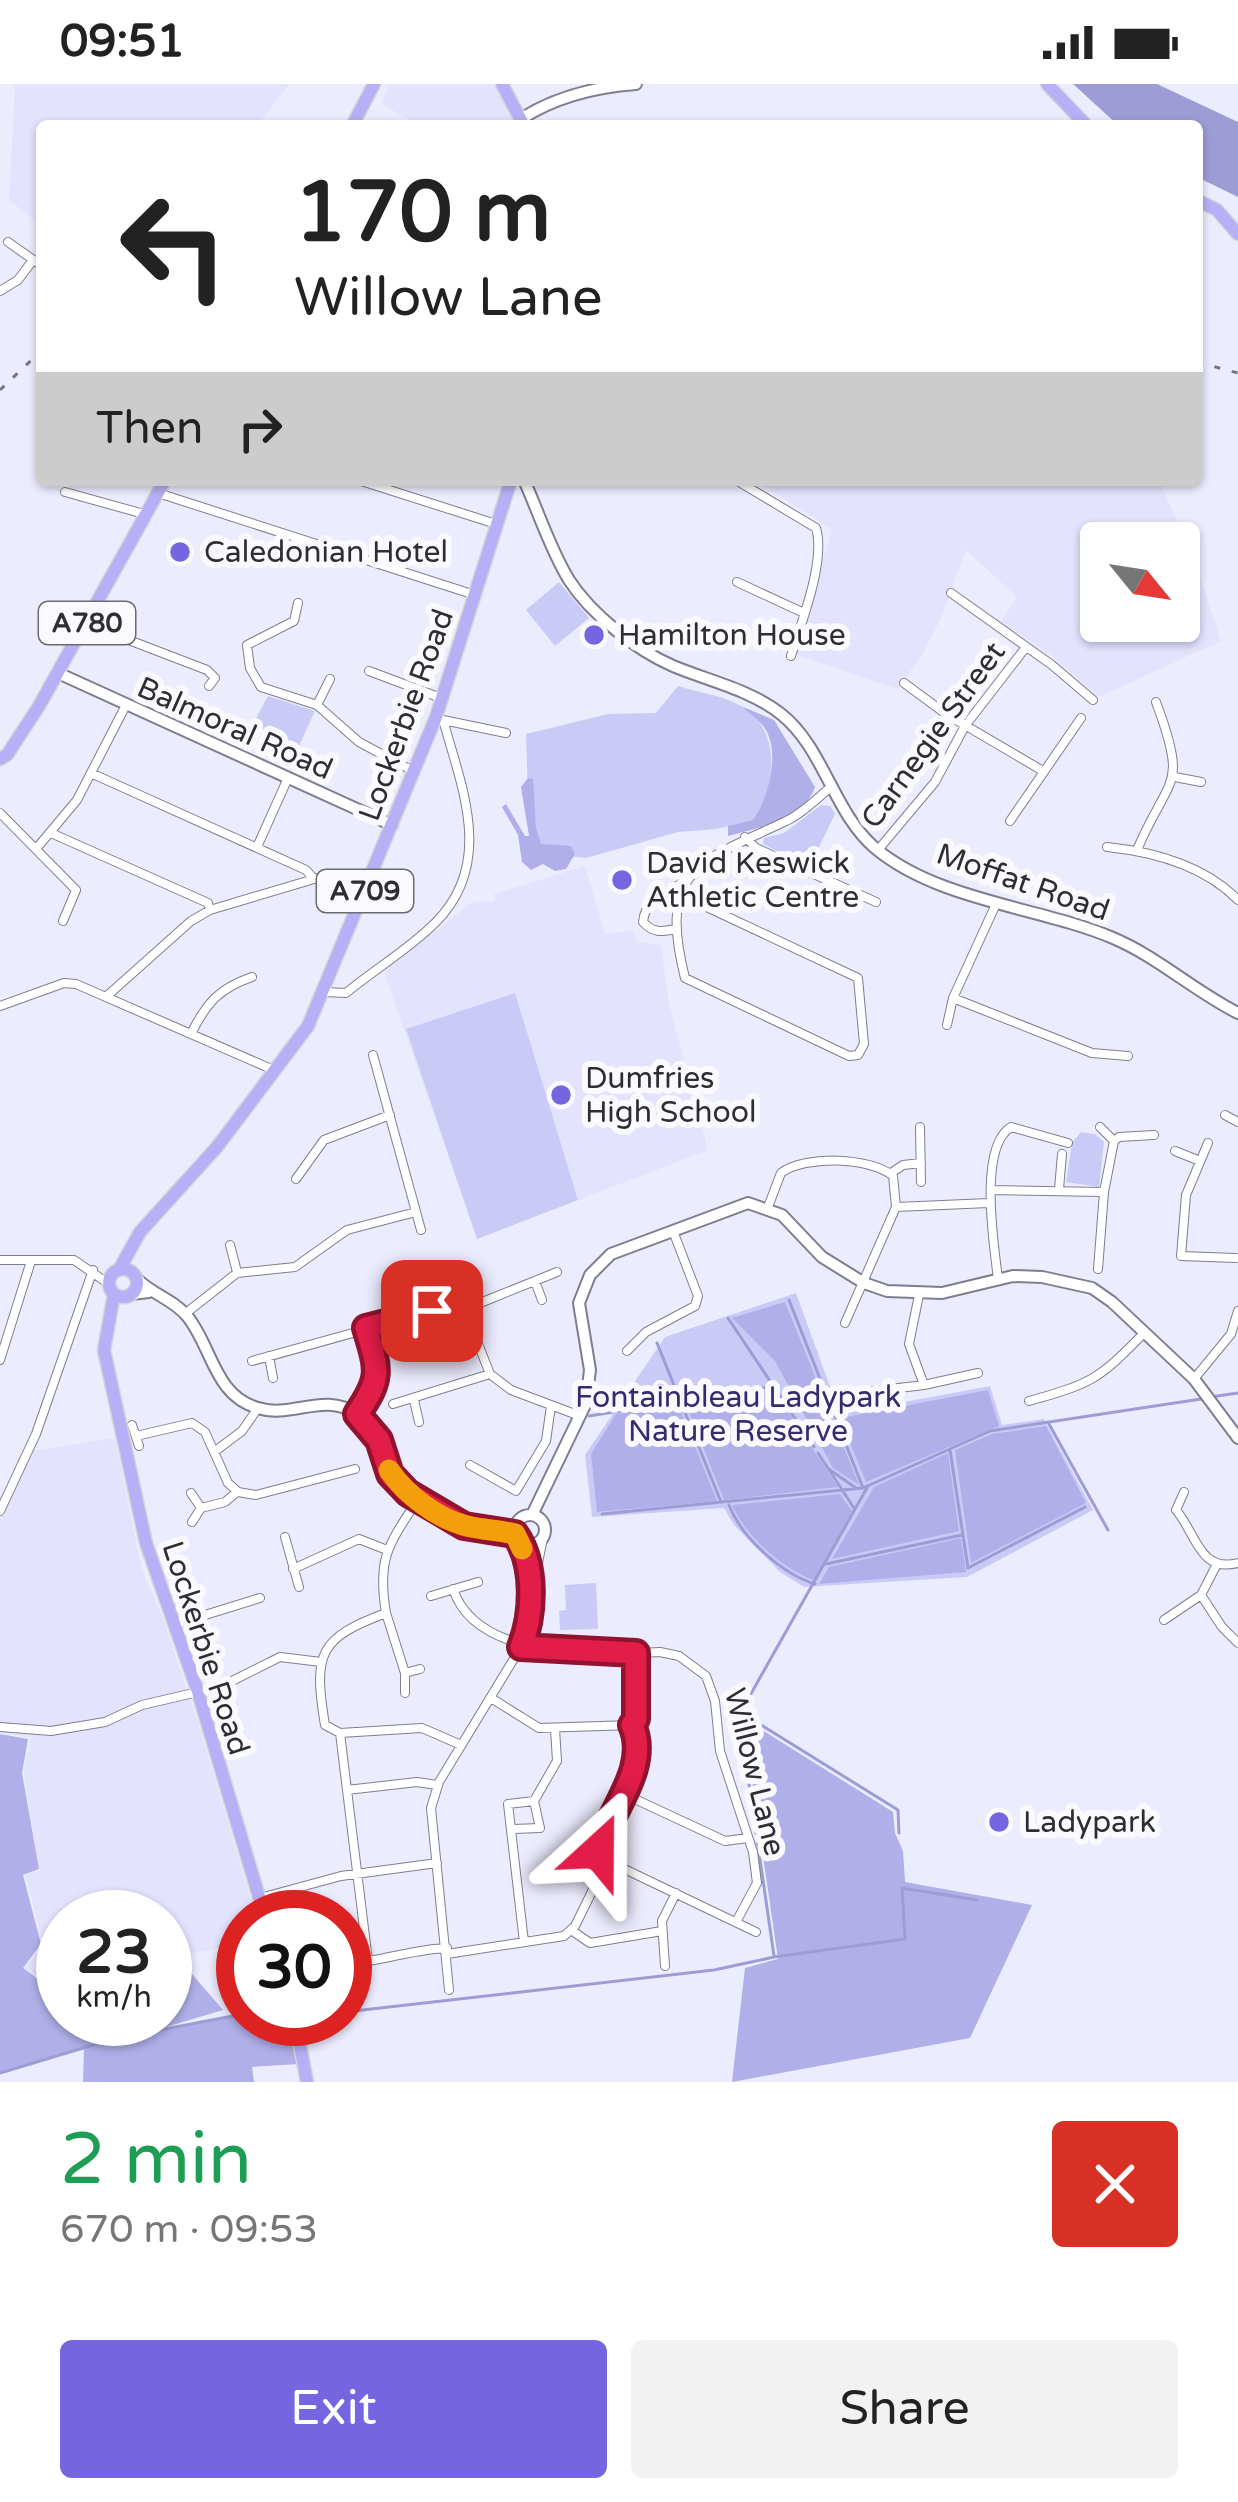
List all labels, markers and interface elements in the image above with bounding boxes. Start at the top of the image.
text: 09:51 [60,15,185,69]
text: 170 m [294,163,551,264]
icon: left [96,168,252,324]
text: Willow Lane [294,265,603,330]
icon: right [227,396,293,462]
text: Then [96,402,203,456]
north arrow [1080,522,1200,642]
map controls [1080,522,1200,642]
place label: Caledonian Hotel [204,534,448,571]
marker: Caledonian Hotel [167,539,193,565]
road number: A780 [39,602,135,644]
street label: Lockerbie Road [351,604,462,826]
place label: Hamilton House [618,617,846,654]
marker: Hamilton House [581,622,607,648]
street label: Carnegie Street [853,635,1013,836]
street label: Balmoral Road [131,669,338,788]
street label: Moffat Road [931,836,1114,929]
place label: David Keswick Athletic Centre [646,845,859,916]
marker: David Keswick Athletic Centre [609,867,635,893]
road number: A709 [317,870,413,912]
place label: Dumfries High School [585,1060,757,1131]
marker: Dumfries High School [548,1082,574,1108]
pin [381,1260,483,1362]
icon: arrive [399,1278,465,1344]
park label: Fontainbleau Ladypark Nature Reserve [575,1379,901,1450]
street label: Lockerbie Road [154,1537,258,1760]
street label: Willow Lane [716,1684,793,1860]
position arrow [535,1788,661,1914]
place label: Ladypark [1023,1804,1156,1841]
marker: Ladypark [986,1809,1012,1835]
speed limit sign: 30 [216,1890,372,2046]
text: 23 [76,1917,152,1989]
text: km/h [76,1979,152,2016]
text: 2 min [60,2117,252,2204]
button: close [1052,2121,1178,2247]
text: 670 m · 09:53 [60,2206,318,2253]
button: Exit [60,2340,607,2478]
button: Share [631,2340,1178,2478]

